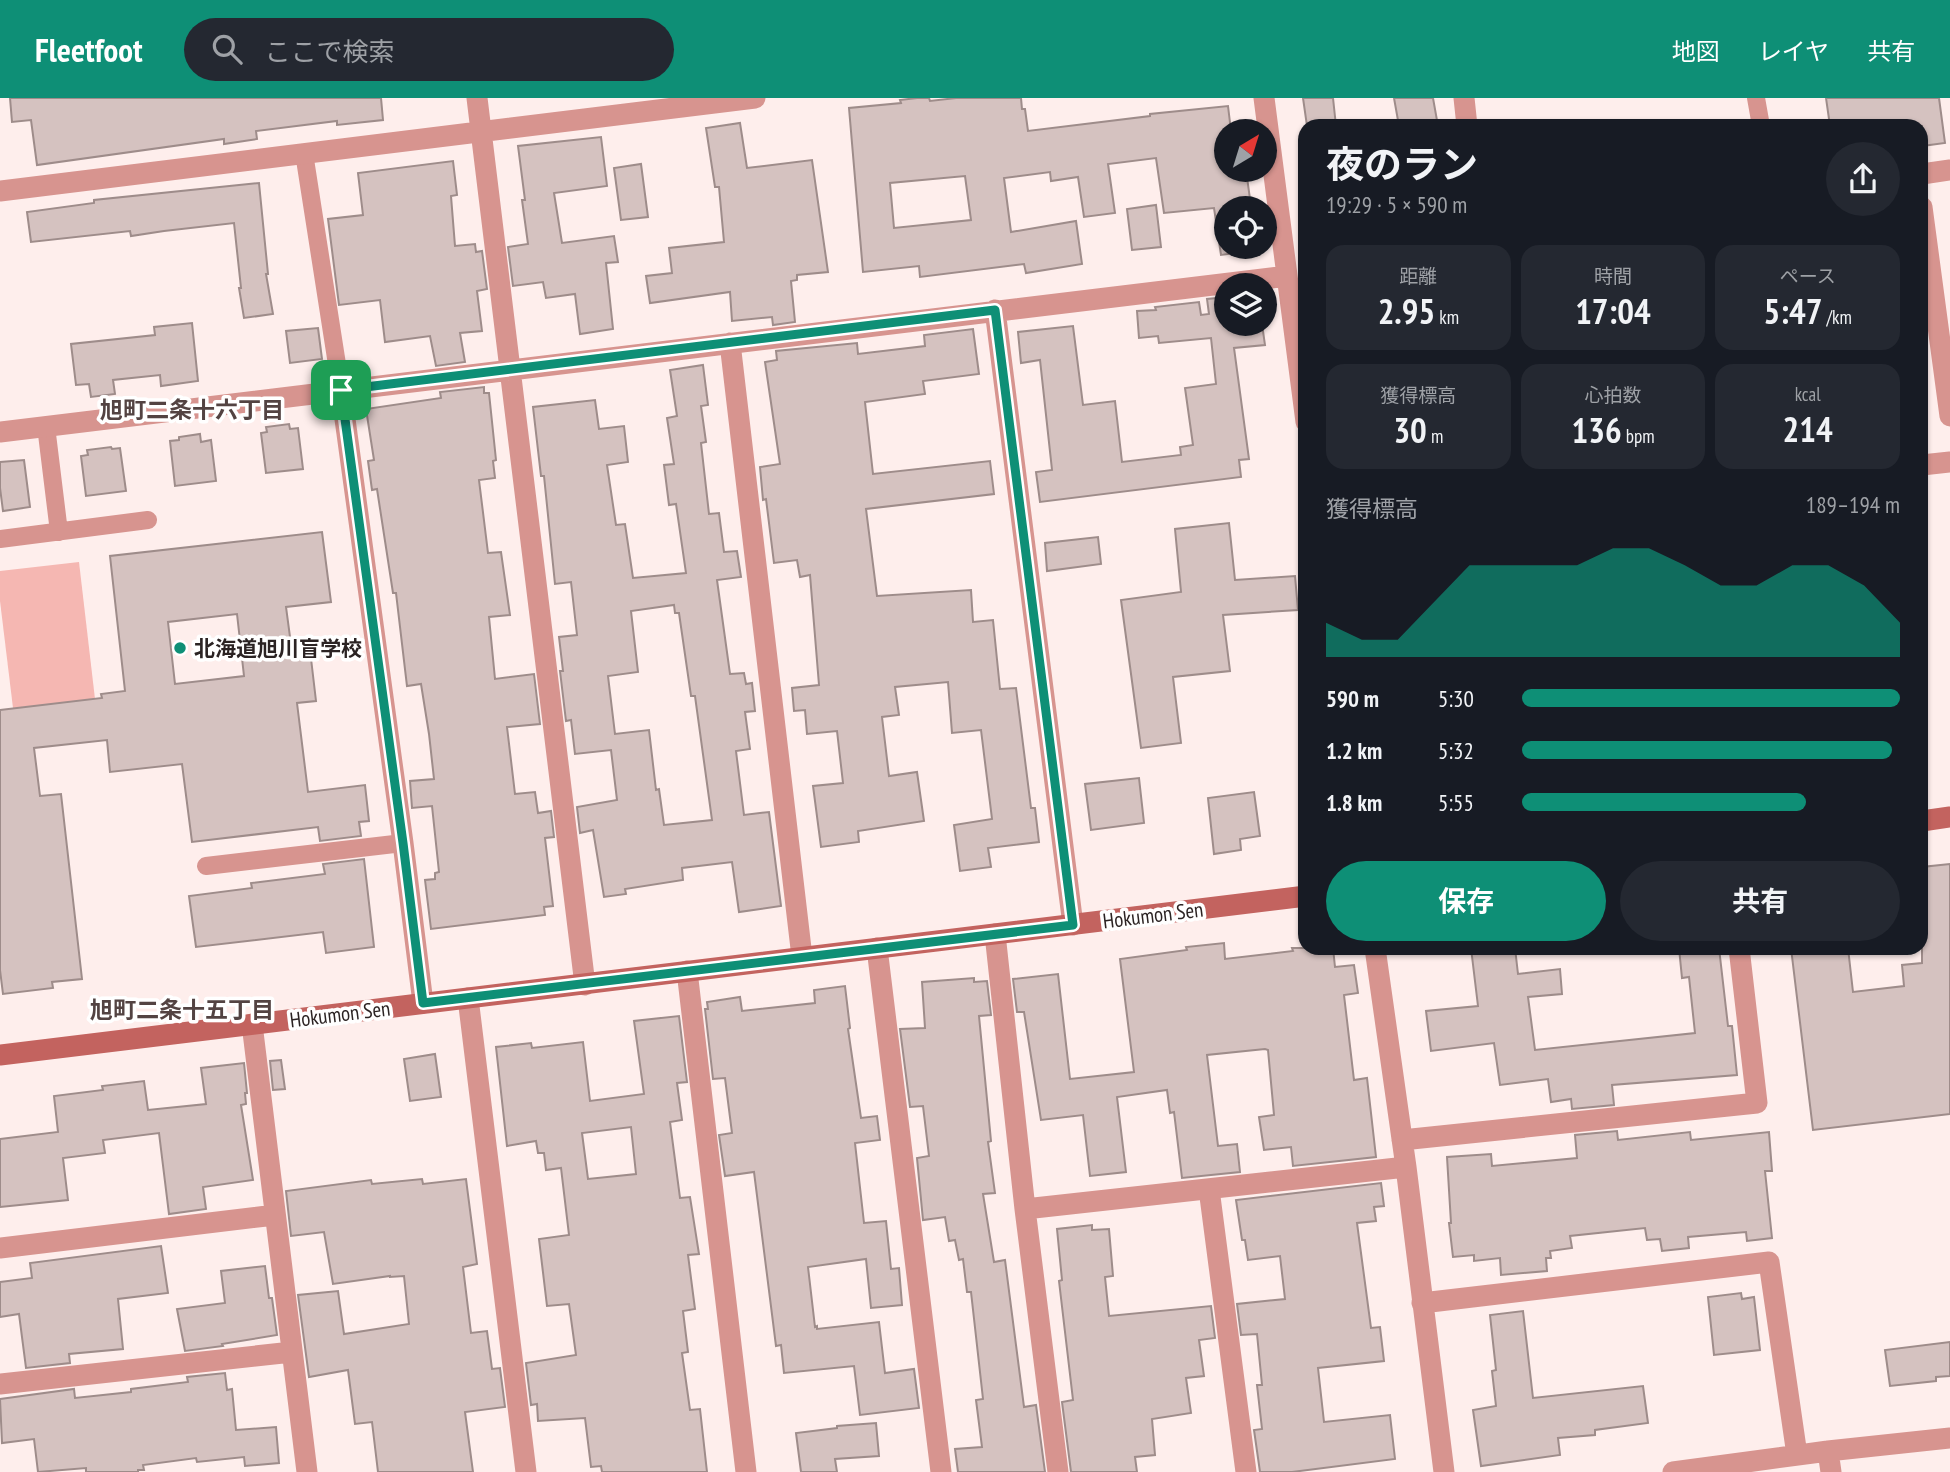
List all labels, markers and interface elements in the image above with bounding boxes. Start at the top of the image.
search box [184,18,674,81]
text: Fleetfoot [35,28,142,71]
icon: search [208,30,246,68]
text: ここで検索 [264,35,395,68]
text: 地図 [1672,36,1720,67]
text: レイヤ [1758,36,1829,67]
text: 共有 [1867,36,1915,67]
north arrow [1214,119,1278,182]
map controls [1214,119,1277,336]
text: 夜のラン [1326,139,1478,188]
button: share [1826,142,1900,216]
text: 19:29 · 5 × 590 m [1326,190,1467,219]
button: locate [1214,196,1277,259]
text: 距離 [1399,264,1437,288]
text: 時間 [1594,264,1632,288]
text: ペース [1780,264,1836,288]
button: layers [1214,273,1277,336]
text: 2.95 [1378,288,1435,334]
text: 17:04 [1575,288,1651,334]
text: 5:47 [1763,288,1822,334]
text: km [1435,305,1459,329]
text: /km [1822,305,1852,329]
pin [311,360,371,420]
icon: arrive [322,371,360,409]
text: kcal [1795,382,1821,406]
text: 獲得標高 [1380,383,1456,407]
text: 心拍数 [1584,383,1642,407]
district label: 旭町二条十六丁目 [100,395,284,424]
text: 214 [1783,406,1833,452]
text: 30 [1393,407,1427,453]
text: 136 [1571,407,1622,453]
text: m [1427,424,1443,448]
text: bpm [1622,424,1655,448]
text: 189–194 m [1806,490,1900,519]
text: 獲得標高 [1326,494,1418,523]
place label: 北海道旭川盲学校 [194,635,362,662]
marker: 北海道旭川盲学校 [172,640,188,656]
text: 590 m [1326,684,1379,713]
text: 5:30 [1438,684,1474,713]
text: 1.2 km [1326,736,1382,765]
text: 5:32 [1438,736,1474,765]
text: 1.8 km [1326,788,1382,817]
text: 5:55 [1438,788,1474,817]
button: 保存 [1326,861,1606,941]
button: 共有 [1620,861,1900,941]
street label: Hokumon Sen [1101,895,1205,935]
street label: Hokumon Sen [288,994,392,1034]
district label: 旭町二条十五丁目 [90,995,274,1024]

